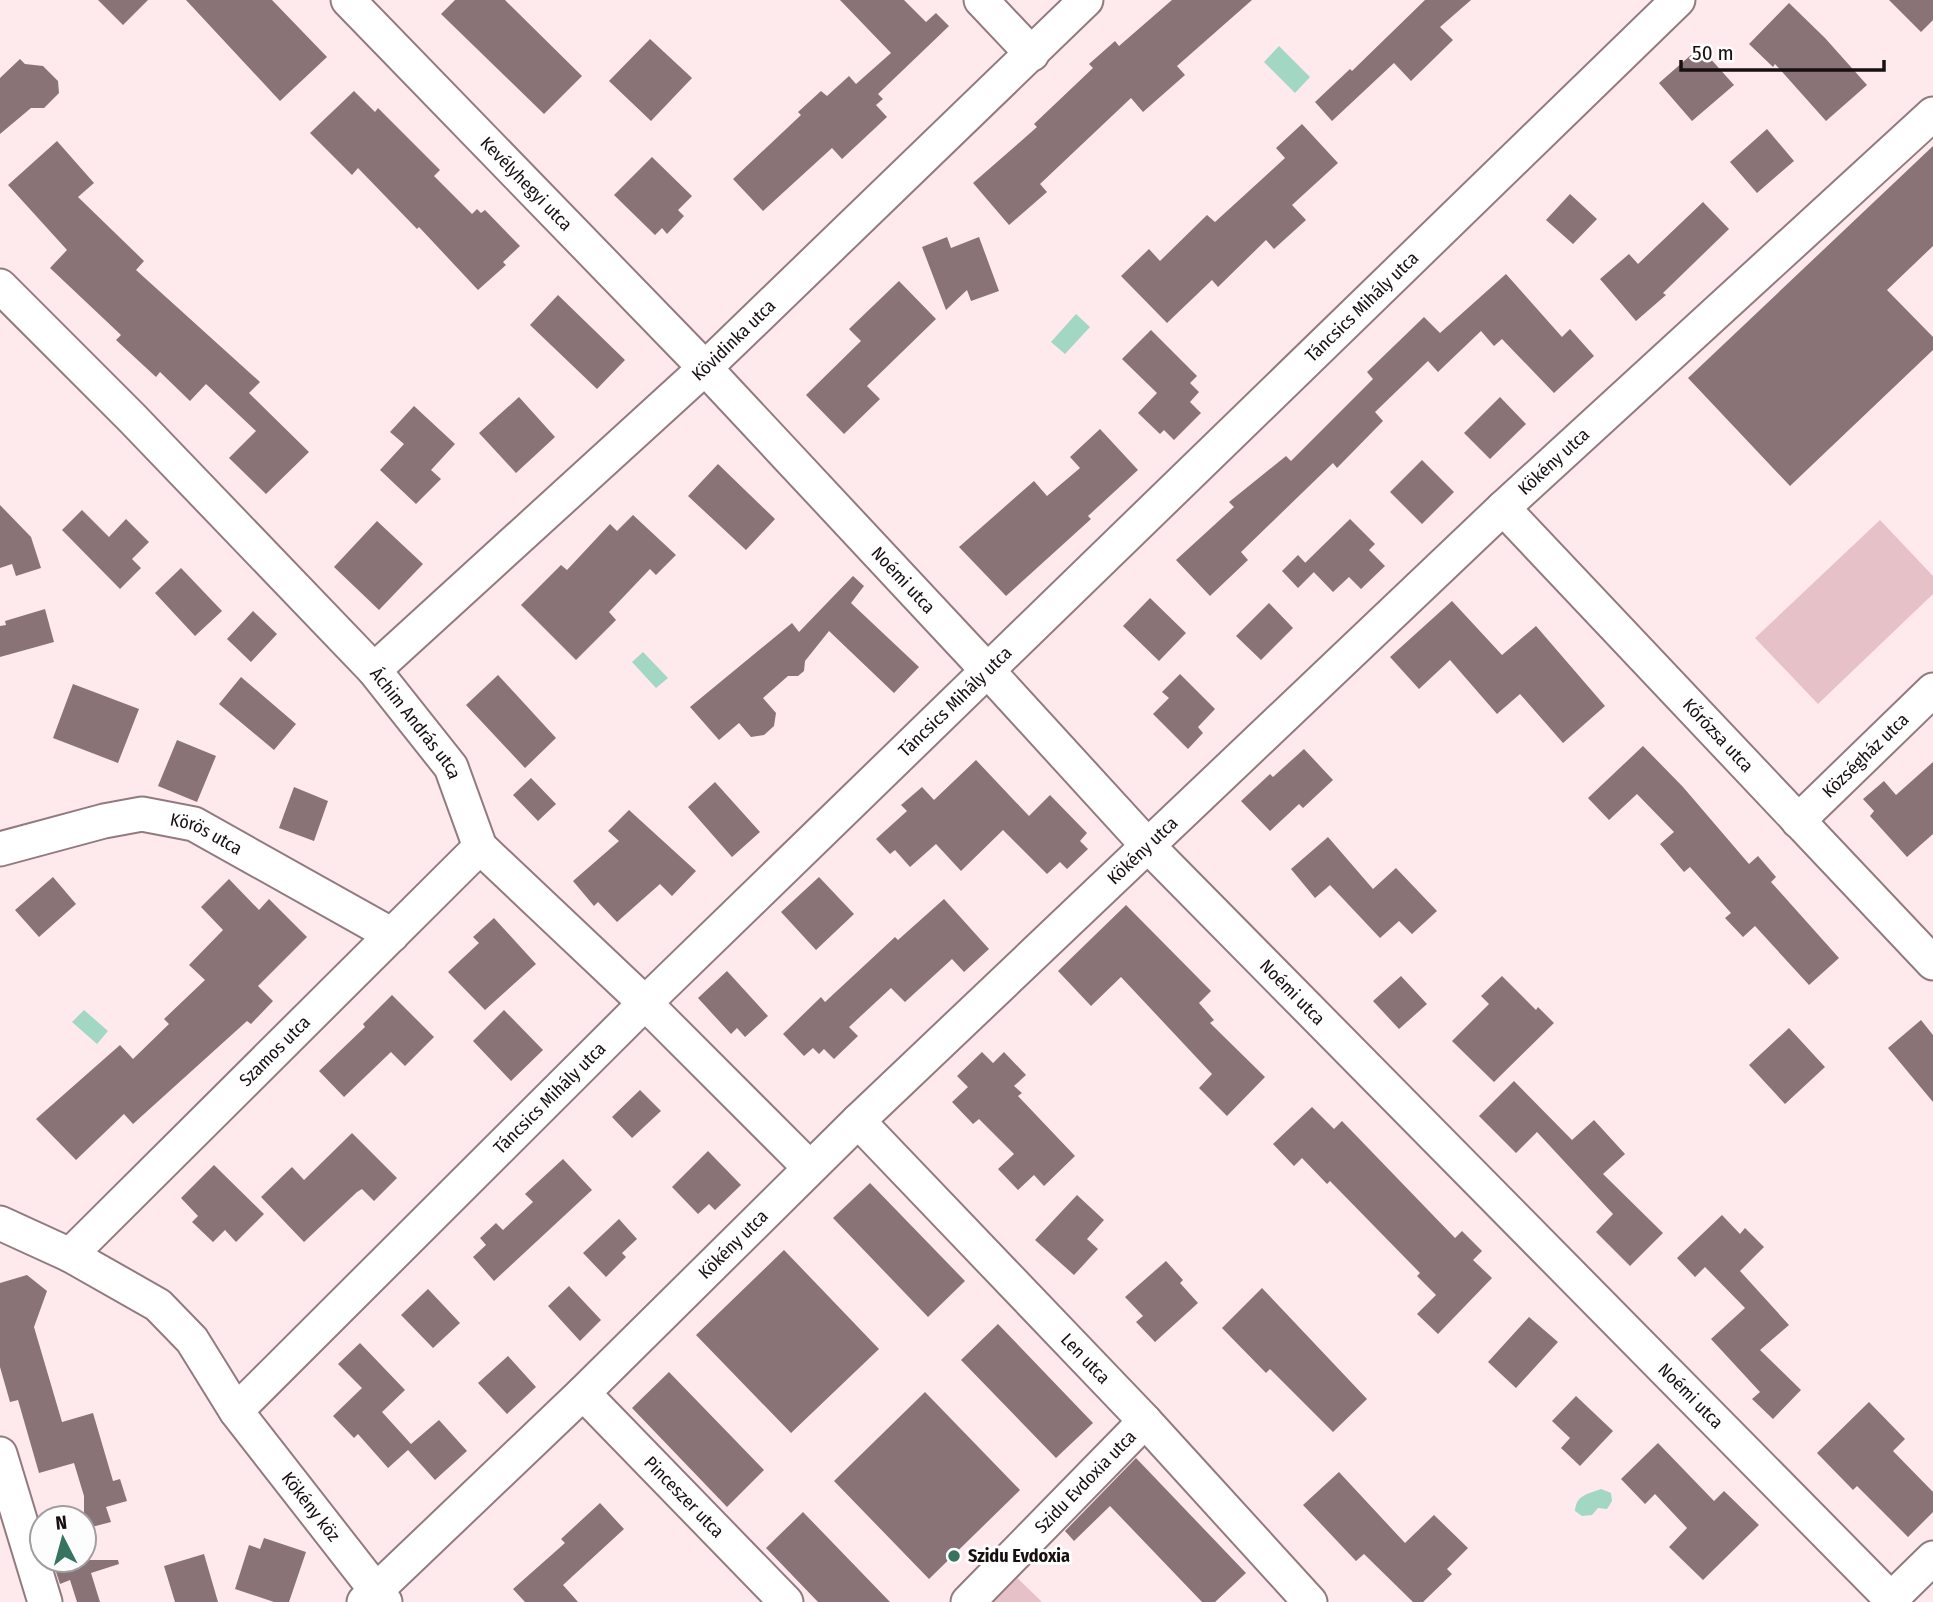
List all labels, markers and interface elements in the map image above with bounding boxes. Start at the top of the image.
scale bar [1681,28,1884,72]
text: 50 m [1692,40,1734,66]
street label: Kevélyhegyi utca [476,132,577,236]
street label: Táncsics Mihály utca [1301,247,1423,367]
street label: Kövidinka utca [687,295,780,385]
street label: Kökény utca [1513,423,1594,500]
street label: Noémi utca [867,542,940,618]
street label: Táncsics Mihály utca [894,642,1016,762]
street label: Áchim András utca [365,663,465,782]
street label: Kőrózsa utca [1678,694,1758,777]
street label: Községház utca [1818,709,1913,802]
street label: Körös utca [168,809,246,860]
street label: Kökény utca [1103,812,1182,889]
street label: Noémi utca [1255,955,1330,1030]
street label: Szamos utca [235,1011,315,1091]
street label: Táncsics Mihály utca [489,1038,610,1159]
street label: Kökény utca [694,1205,773,1284]
street label: Len utca [1056,1329,1115,1389]
street label: Noémi utca [1654,1359,1728,1433]
street label: Szidu Evdoxia utca [1030,1426,1141,1538]
street label: Pinceszer utca [639,1452,729,1543]
street label: Kökény köz [277,1468,345,1546]
north arrow [28,1504,98,1574]
text: N [54,1511,68,1535]
place label: Szidu Evdoxia [968,1545,1070,1567]
marker: Szidu Evdoxia [946,1548,962,1564]

